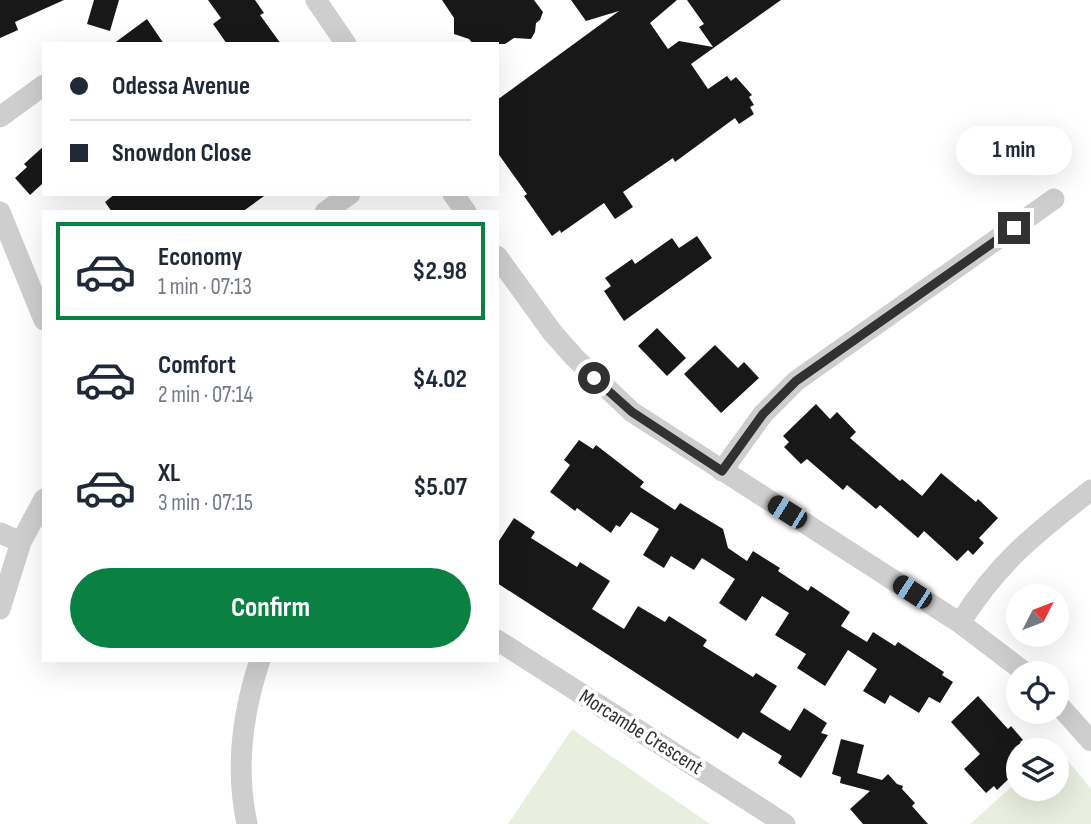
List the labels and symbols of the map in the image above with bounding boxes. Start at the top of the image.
callout: 1 min [956,126,1072,176]
route end [998,212,1030,244]
route start [578,362,610,394]
car [764,492,811,532]
car [889,572,936,612]
north arrow [1006,584,1069,648]
street label: Morcambe Crescent [575,684,707,780]

